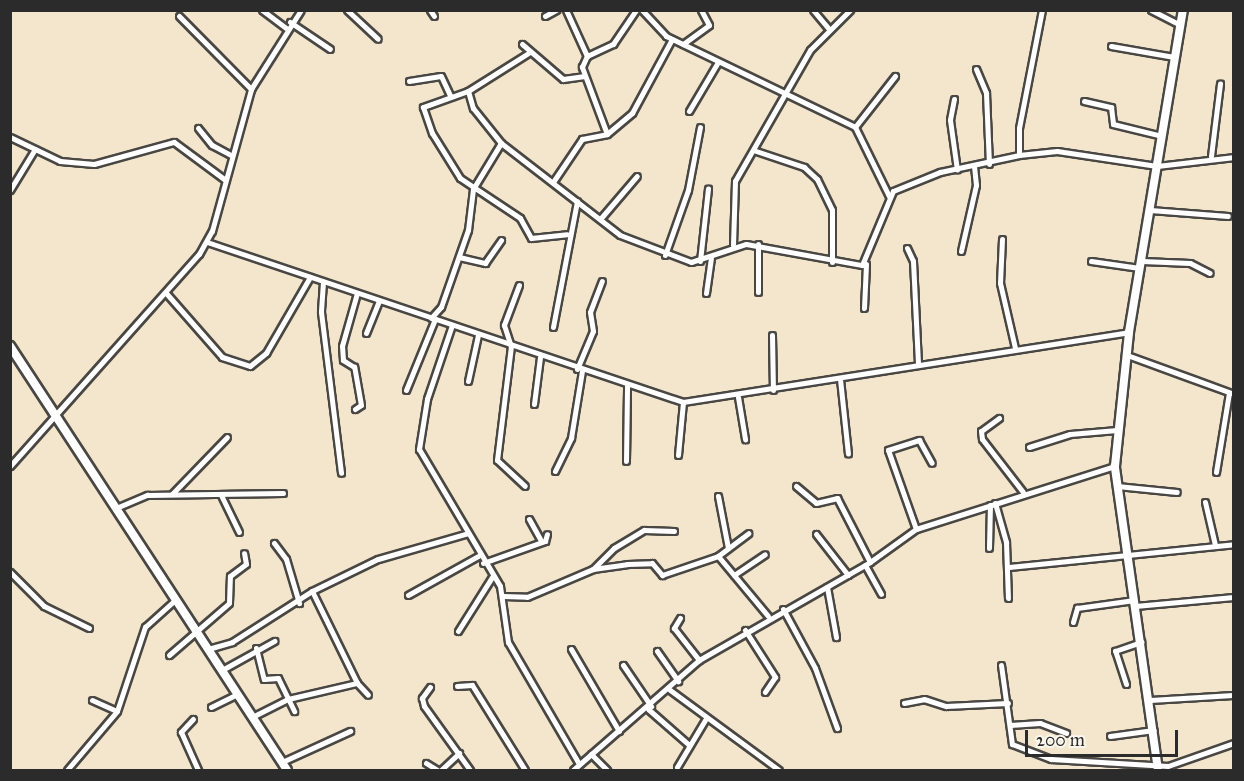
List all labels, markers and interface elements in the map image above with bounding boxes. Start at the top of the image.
scale bar [1028,718,1181,756]
text: 200 m [1036,729,1085,751]

